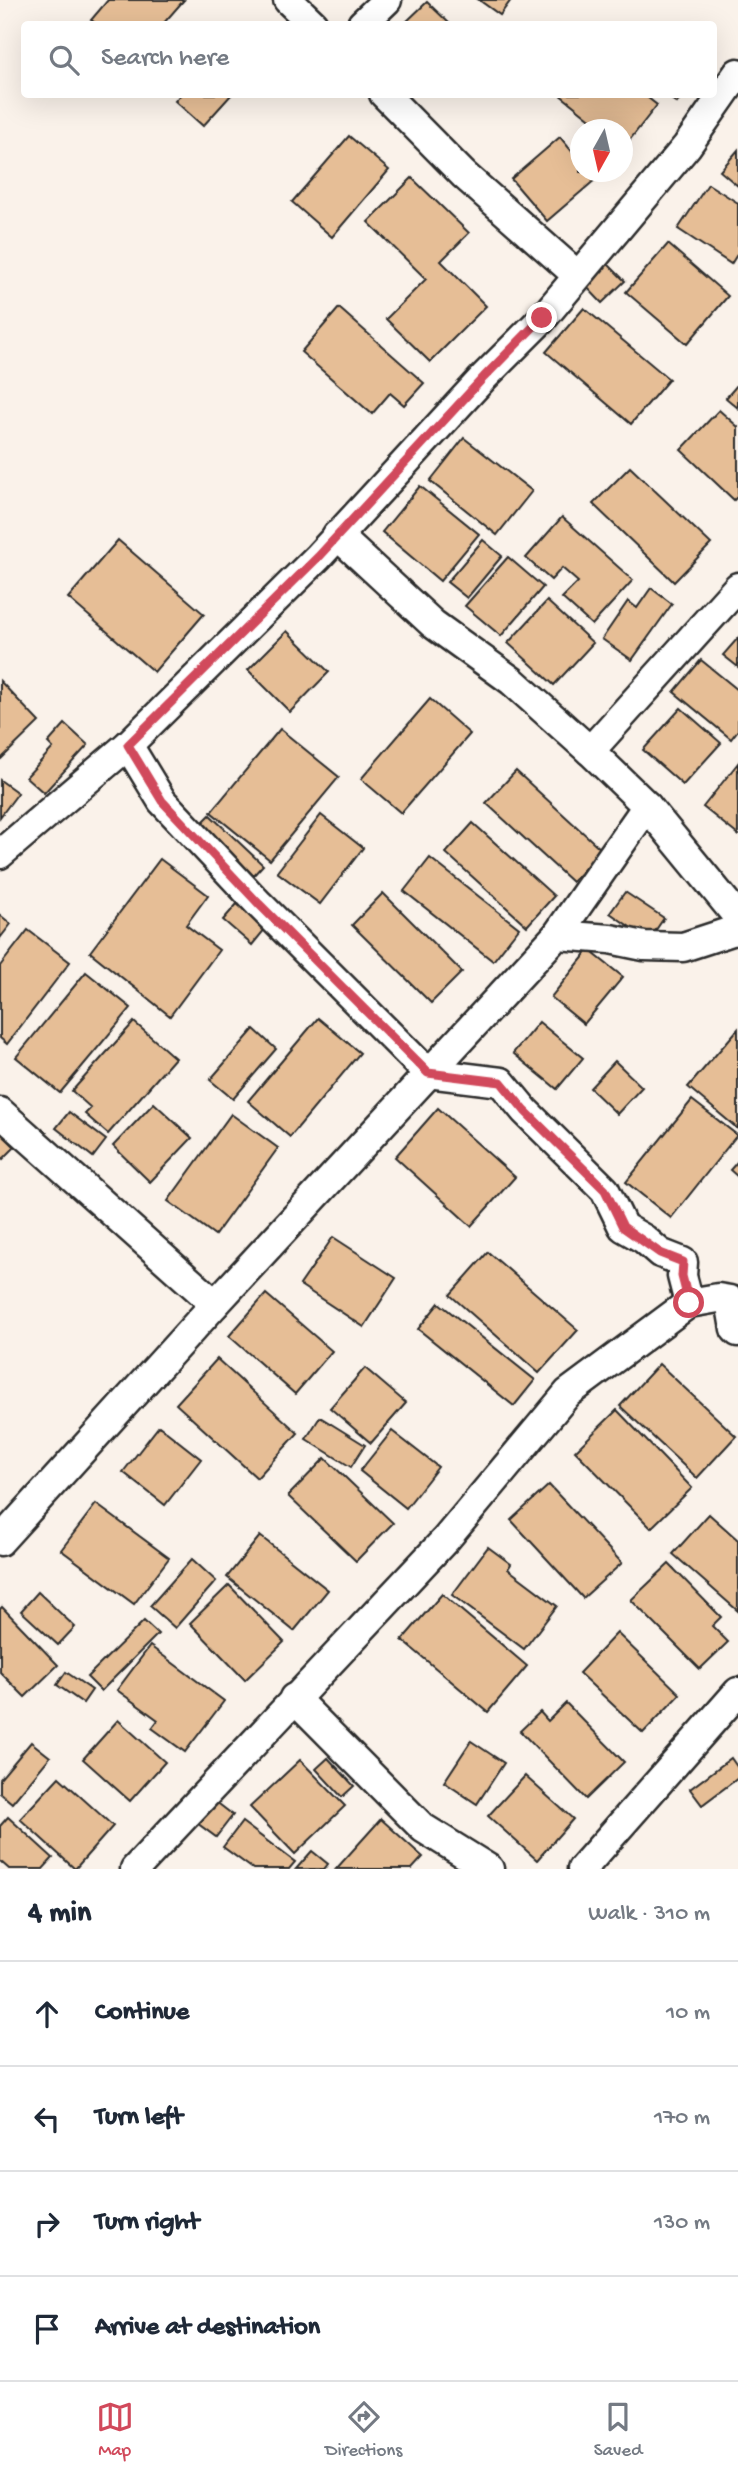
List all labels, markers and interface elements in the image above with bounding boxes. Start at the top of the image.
search box [21,21,717,98]
icon: search [45,41,83,79]
text: Search here [101,44,229,75]
north arrow [570,119,633,182]
route end [526,302,557,333]
route start [673,1287,704,1318]
text: 4 min [28,1897,91,1932]
text: Walk · 310 m [588,1901,710,1928]
icon: ahead [28,1995,66,2033]
text: Continue [95,1998,189,2029]
text: 10 m [666,2000,710,2027]
icon: left [28,2100,66,2138]
text: Turn left [95,2103,183,2134]
text: 170 m [654,2105,710,2132]
icon: right [28,2205,66,2243]
text: Turn right [95,2208,199,2239]
text: 130 m [654,2210,710,2237]
icon: arrive [28,2310,66,2348]
text: Arrive at destination [95,2313,320,2344]
tab: Map [96,2398,134,2463]
tab: Directions [325,2398,402,2463]
tab: Saved [594,2398,642,2463]

